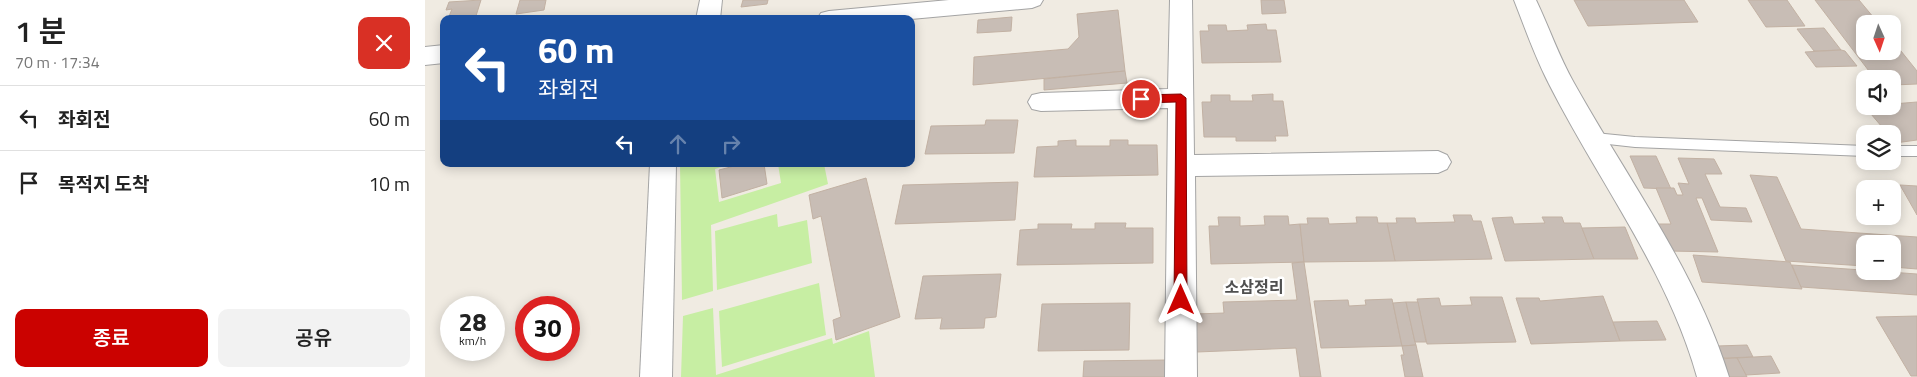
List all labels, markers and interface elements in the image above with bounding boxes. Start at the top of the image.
text: 1 분 [15,8,66,54]
north arrow [1856,15,1901,60]
map controls [1856,15,1901,280]
button: close [358,17,410,69]
text: 60 m [538,23,614,77]
icon: left [455,35,520,100]
text: 70 m · 17:34 [15,50,100,74]
button: sound [1856,70,1901,115]
text: 좌회전 [538,72,599,106]
pin [1120,78,1162,120]
icon: arrive [1127,85,1155,113]
icon: left [15,104,43,132]
text: 좌회전 [58,104,110,133]
text: 60 m [369,104,410,133]
button: layers [1856,125,1901,170]
icon: left [611,130,639,158]
icon: ahead [664,130,692,158]
icon: right [717,130,745,158]
icon: arrive [15,169,43,197]
text: 목적지 도착 [58,169,150,198]
text: 10 m [369,169,410,198]
button: + [1856,180,1901,225]
button: − [1856,235,1901,280]
position arrow [1154,273,1206,325]
district label: 소삼정리 [1225,275,1283,299]
speed limit sign: 30 [515,296,580,361]
text: 28 [458,303,487,341]
button: 종료 [15,309,208,367]
button: 공유 [218,309,410,367]
text: km/h [459,331,486,350]

